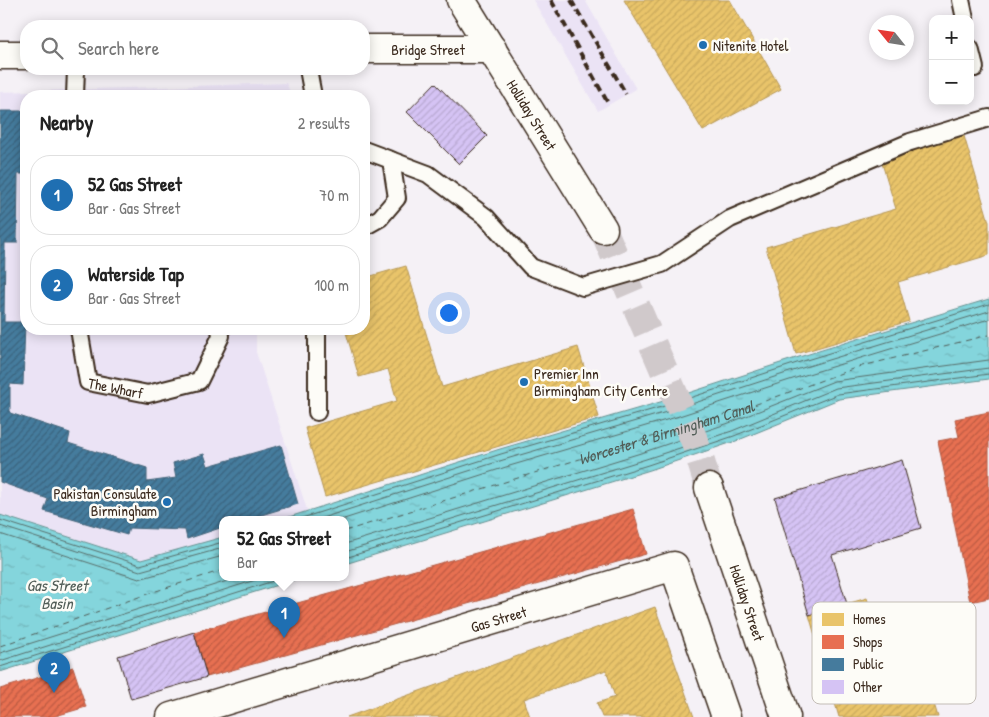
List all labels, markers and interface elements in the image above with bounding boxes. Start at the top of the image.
north arrow [869,15,914,60]
map controls [929,15,974,105]
button: + [929,15,974,60]
search box [20,20,370,75]
icon: search [38,34,66,62]
text: Search here [78,35,159,61]
place label: Nitenite Hotel [713,35,788,56]
street label: Bridge Street [391,39,466,60]
marker: Nitenite Hotel [697,39,709,51]
button: − [929,60,974,105]
street label: Holliday Street [502,75,562,155]
text: Nearby [40,108,93,137]
text: 2 results [298,112,350,134]
text: 52 Gas Street [88,171,182,197]
text: 1 [54,184,60,206]
text: 70 m [319,184,349,206]
text: Bar · Gas Street [88,197,180,219]
text: Waterside Tap [88,261,184,287]
text: 2 [53,274,61,296]
text: 100 m [314,274,349,296]
text: Bar · Gas Street [88,287,180,309]
your location [436,300,462,326]
place label: Premier Inn Birmingham City Centre [534,363,668,401]
street label: The Wharf [86,372,146,403]
marker: Premier Inn Birmingham City Centre [518,376,530,388]
water label: Worcester & Birmingham Canal [576,395,758,470]
place label: Pakistan Consulate Birmingham [53,483,157,521]
marker: Pakistan Consulate Birmingham [161,496,173,508]
popup [219,516,349,581]
text: 52 Gas Street [237,525,331,551]
text: Bar [237,551,258,573]
street label: Holliday Street [725,562,770,644]
water label: Gas Street Basin [26,574,90,614]
pin: 1 [268,597,300,638]
street label: Gas Street [468,600,530,637]
legend [812,602,976,704]
text: Homes [853,609,886,628]
text: Shops [853,632,882,652]
pin: 2 [38,652,70,693]
text: Public [853,654,884,673]
text: Other [853,677,883,696]

